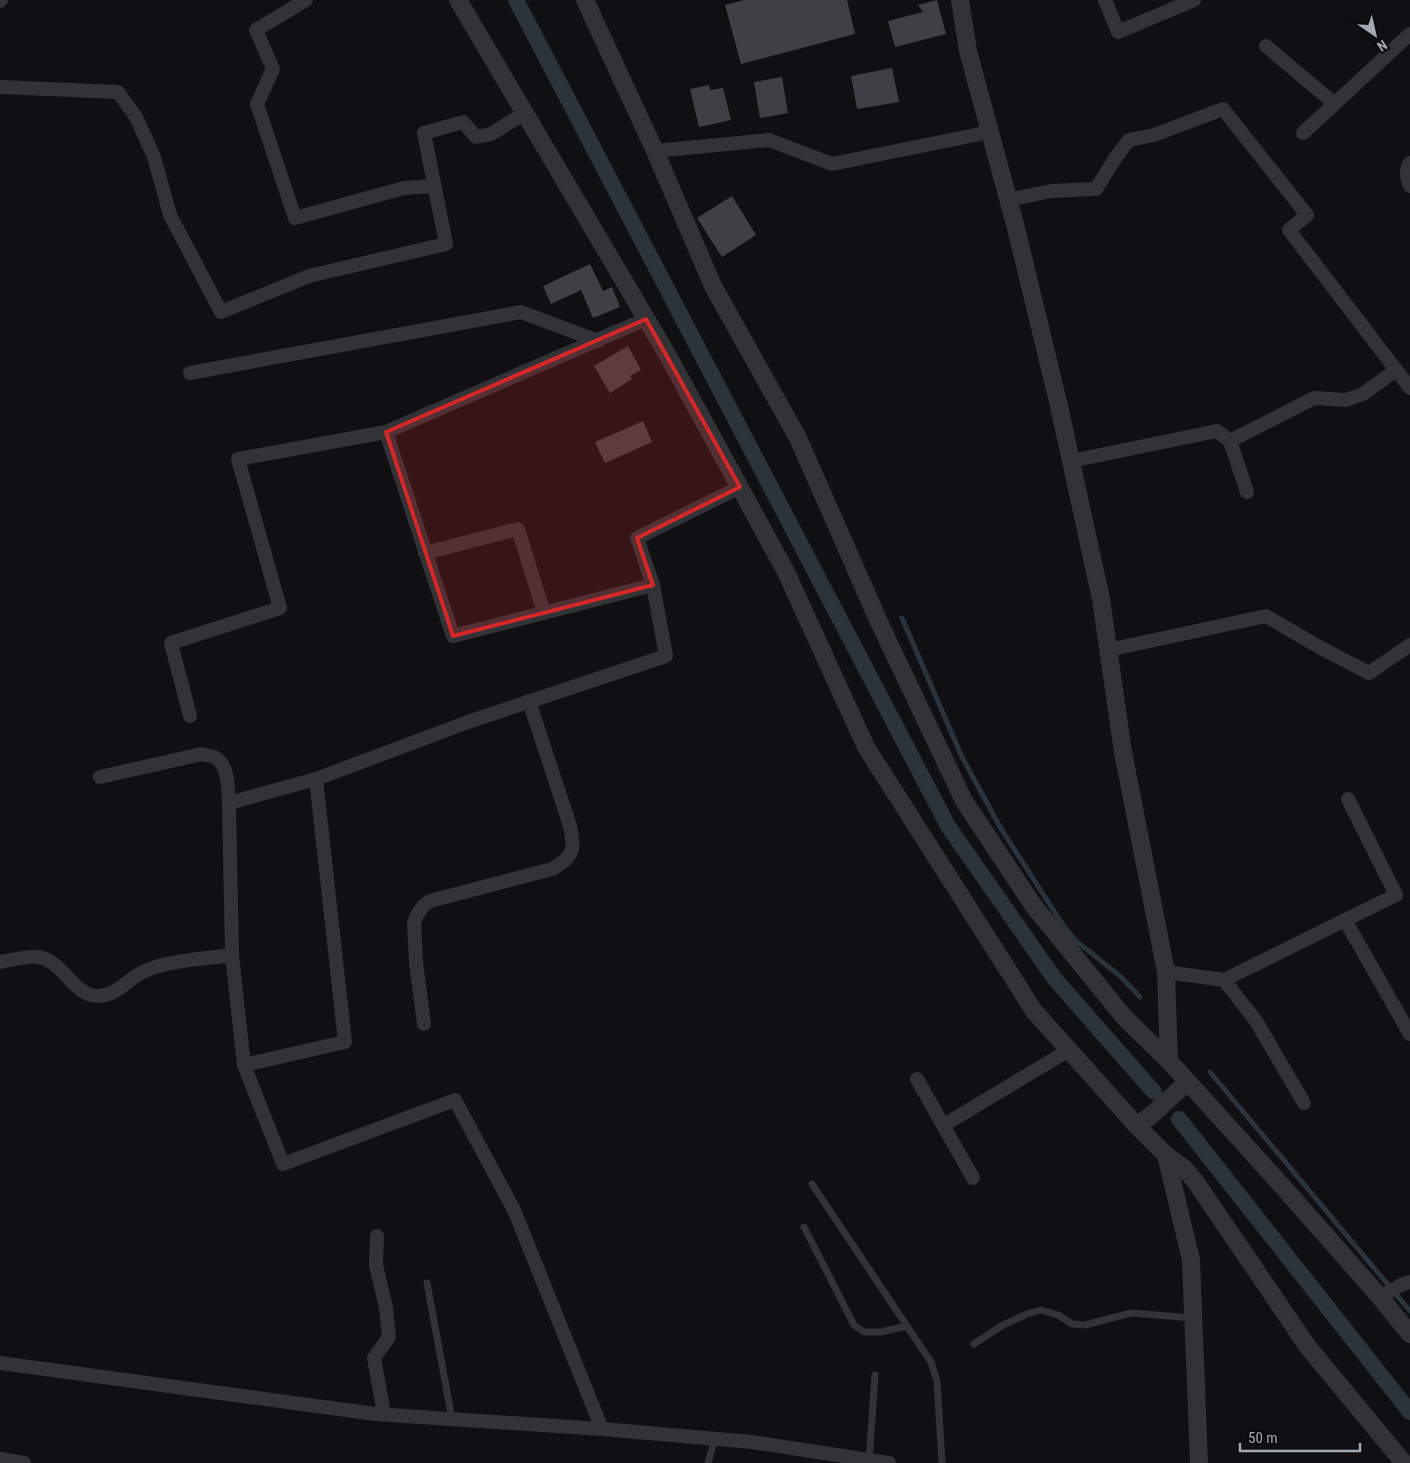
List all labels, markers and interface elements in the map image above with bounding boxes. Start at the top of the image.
north arrow [1350,10,1400,60]
text: N [1374,37,1390,55]
scale bar [1240,1420,1360,1452]
text: 50 m [1248,1429,1278,1447]

